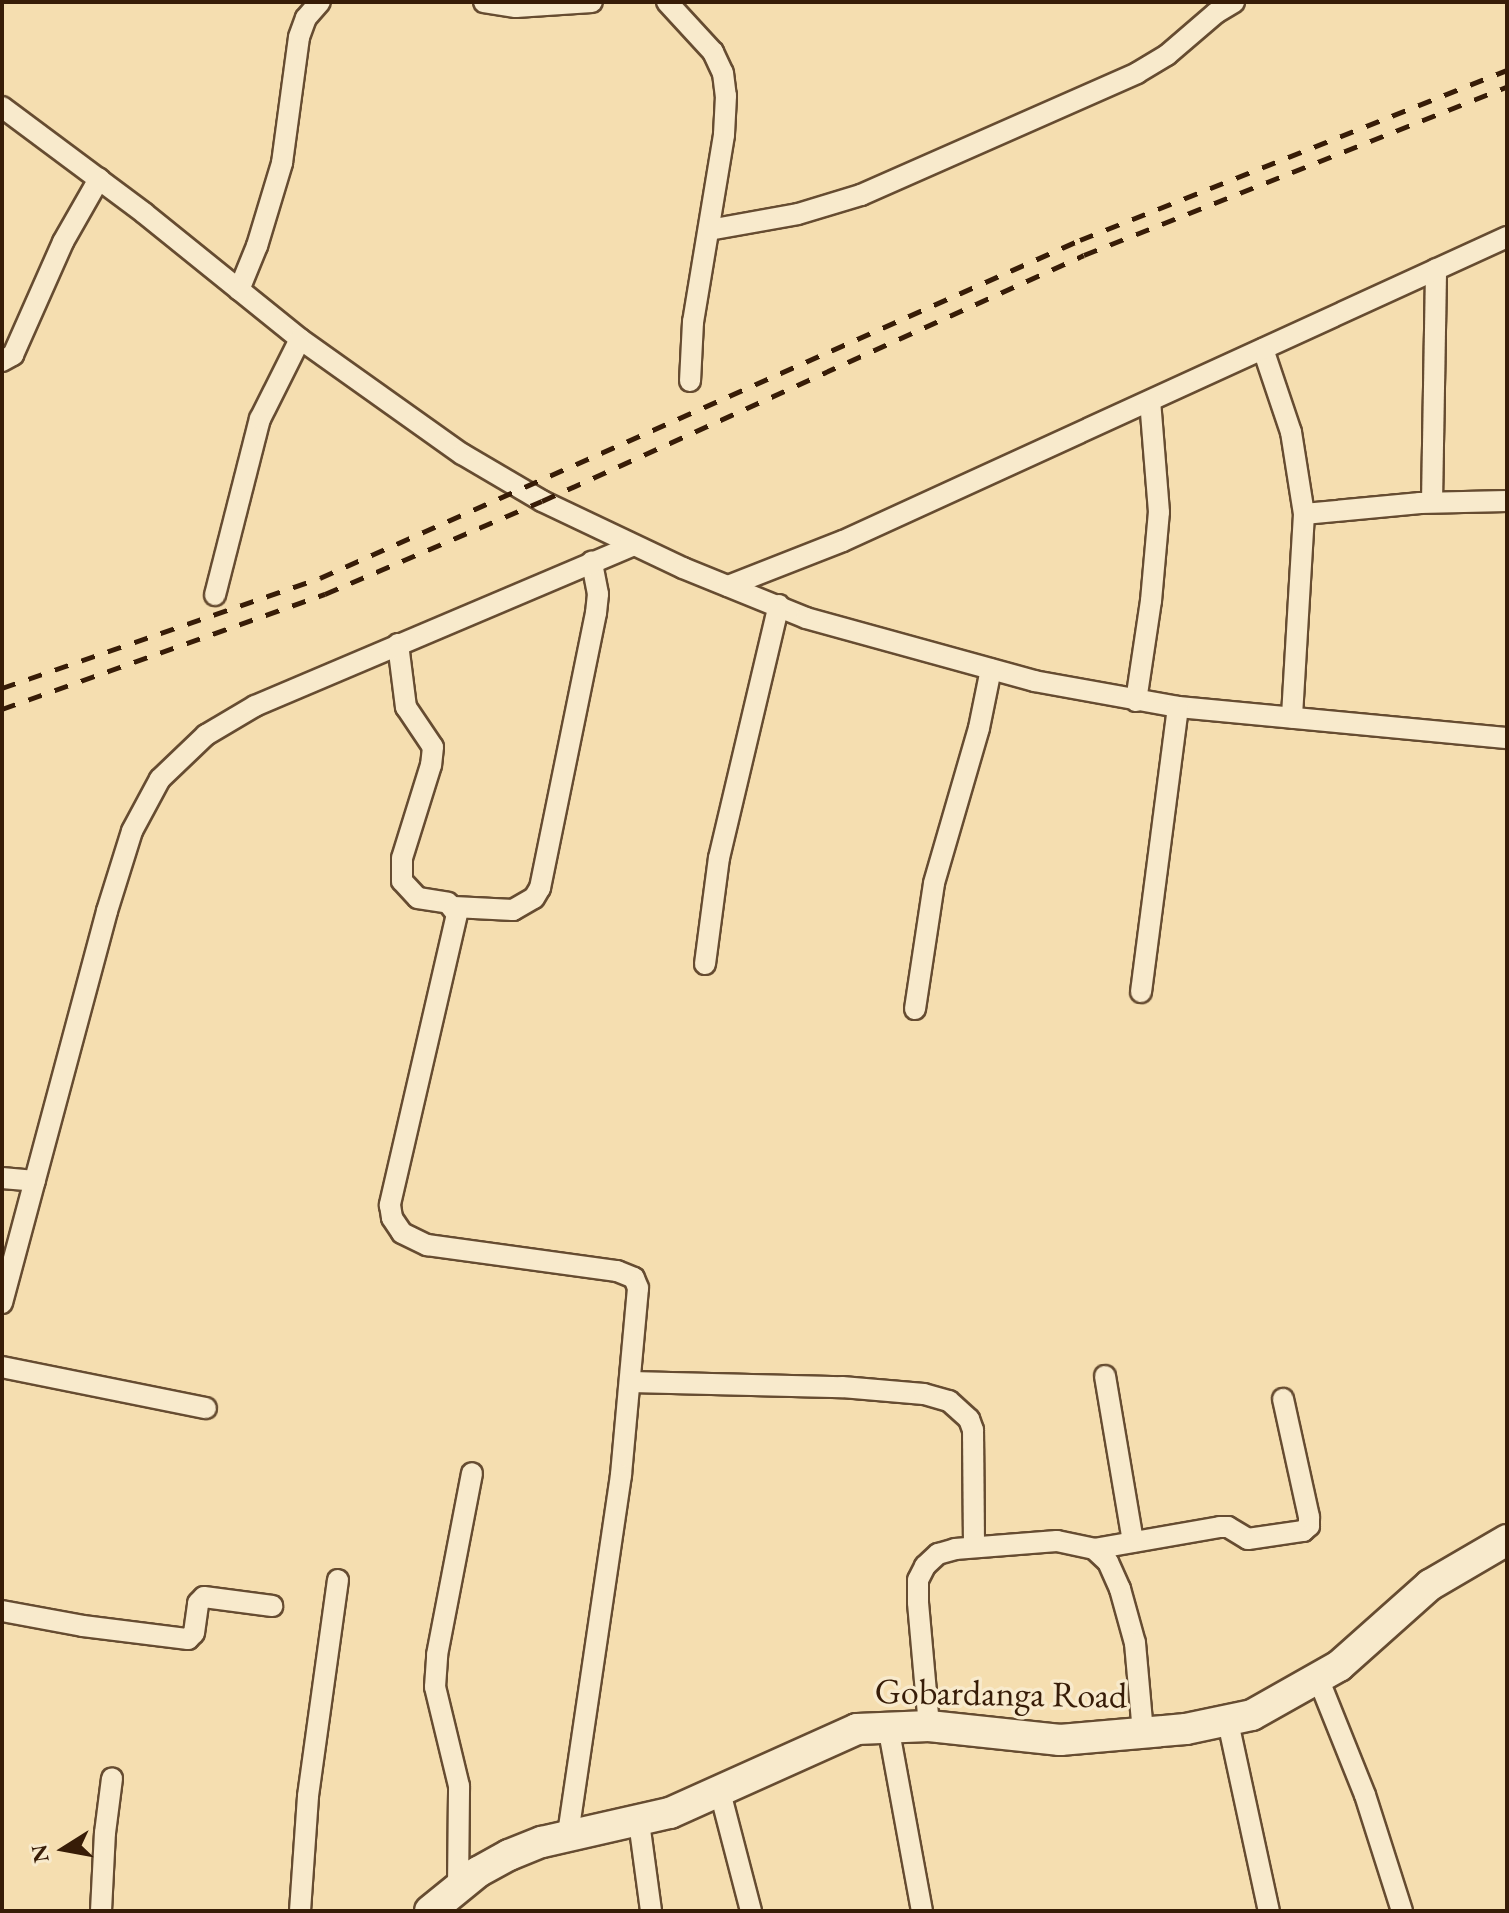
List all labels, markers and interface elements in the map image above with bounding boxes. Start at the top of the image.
street label: Gobardanga Road [874,1669,1128,1717]
north arrow [24,1809,104,1889]
text: N [24,1842,56,1865]

